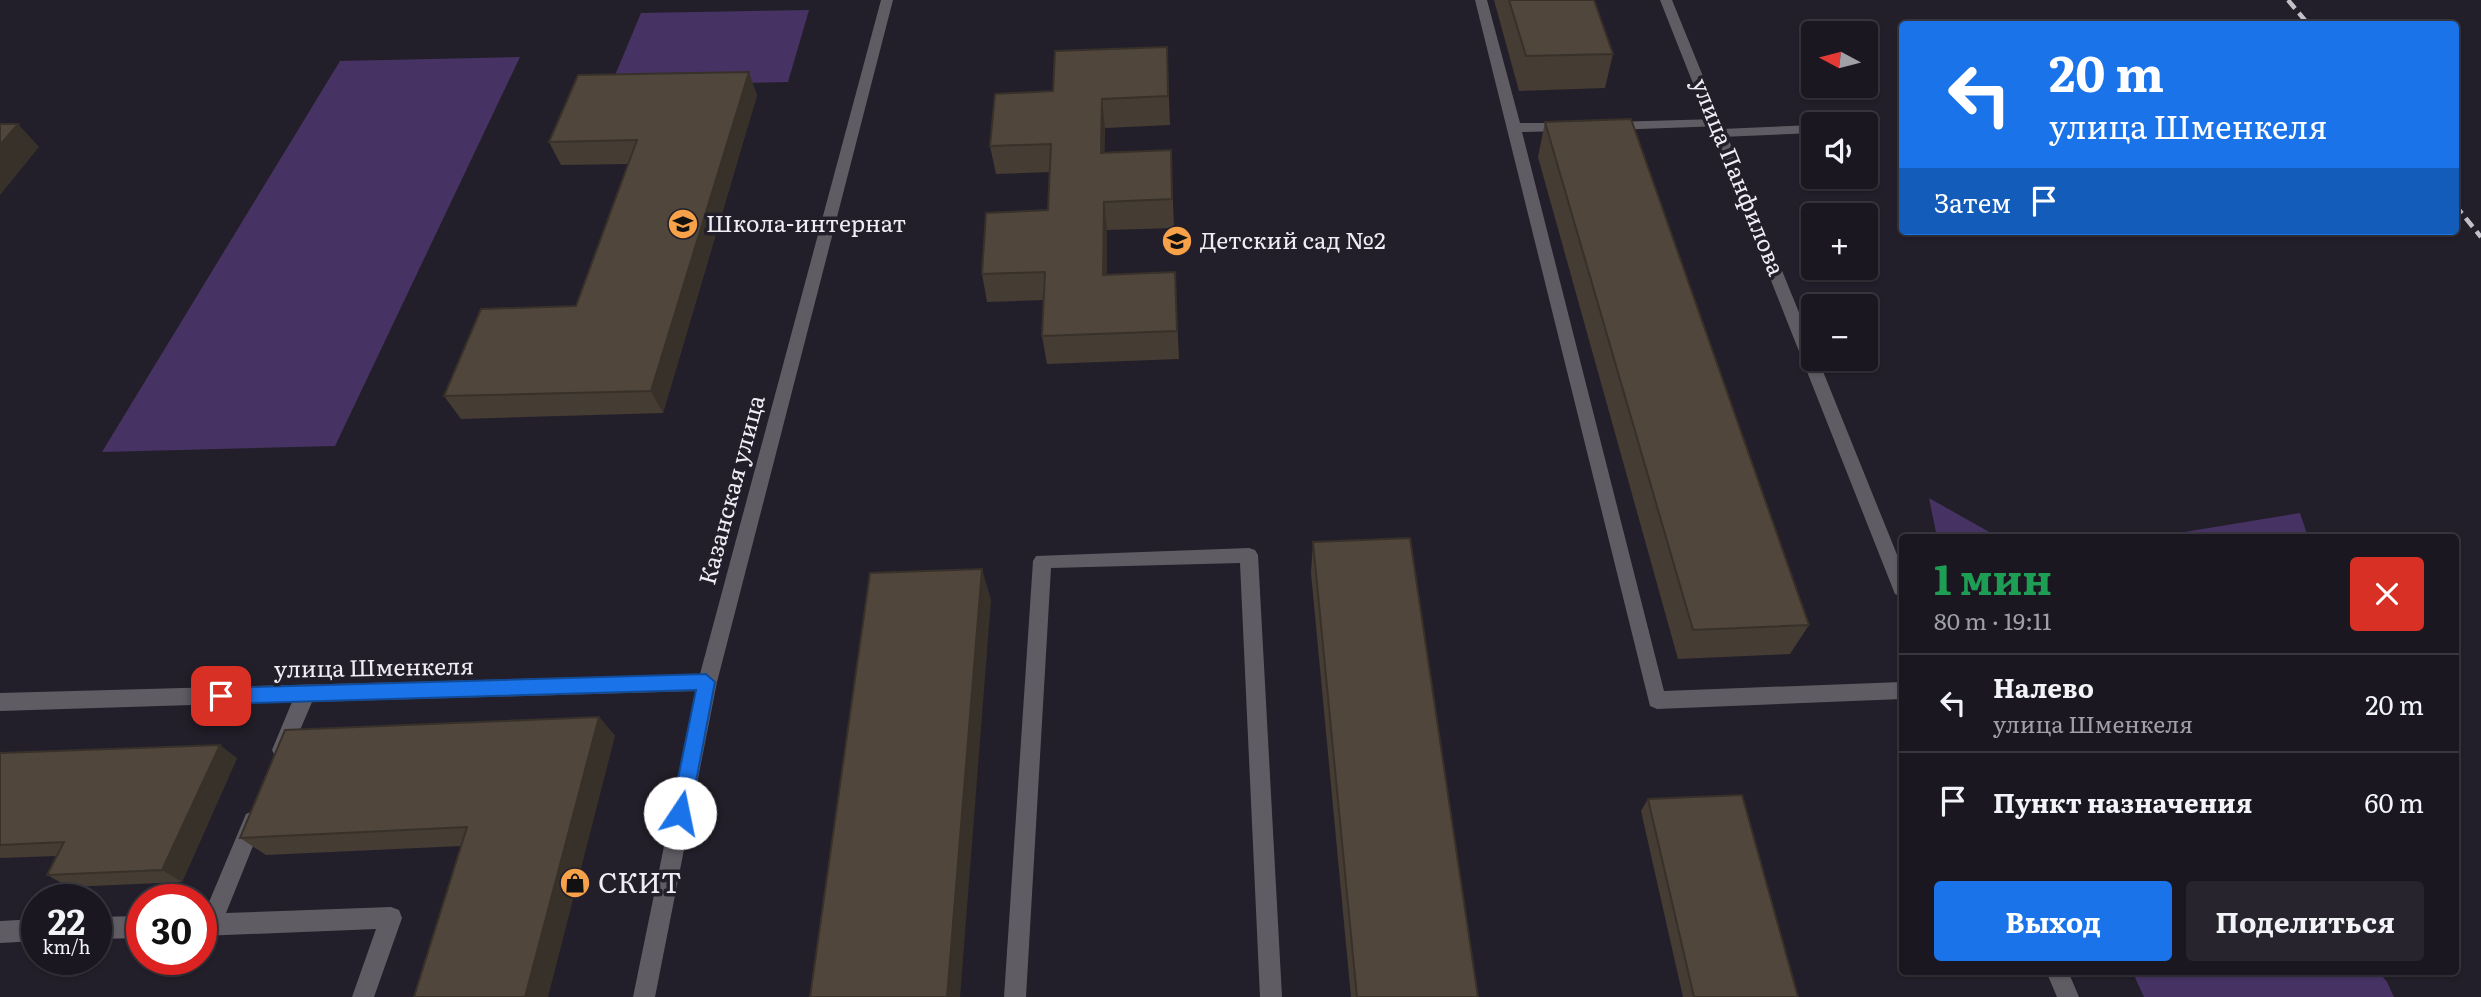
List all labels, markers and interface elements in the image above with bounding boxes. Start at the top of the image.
north arrow [1801,21,1878,98]
map controls [1801,21,1878,371]
text: 20 m [2049,34,2164,107]
icon: left [1934,49,2025,140]
street label: улица Панфилова [1685,72,1795,281]
text: улица Шменкеля [2049,101,2327,149]
button: sound [1801,112,1878,189]
text: Затем [1934,182,2011,221]
icon: arrive [2025,182,2063,220]
button: + [1801,203,1878,280]
place label: Школа-интернат [706,205,906,239]
school or university icon: Школа-интернат [666,207,700,241]
place label: Детский сад №2 [1200,222,1386,256]
school or university icon: Детский сад №2 [1160,224,1194,258]
button: − [1801,294,1878,371]
street label: Казанская улица [688,390,772,588]
text: 1 мин [1934,546,2052,608]
button: close [2350,557,2424,631]
text: 80 m · 19:11 [1934,603,2052,637]
street label: улица Шменкеля [274,647,474,685]
pin [191,666,251,726]
text: Налево [1993,667,2094,706]
icon: arrive [202,677,240,715]
icon: left [1934,684,1972,722]
text: 20 m [2365,684,2424,723]
text: улица Шменкеля [1993,706,2193,740]
position arrow [643,776,717,850]
icon: arrive [1934,782,1972,820]
text: Пункт назначения [1993,782,2252,821]
text: 60 m [2365,782,2424,821]
place label: СКИТ [598,860,682,902]
shop icon: СКИТ [558,866,592,900]
button: Выход [1934,881,2172,961]
button: Поделиться [2186,881,2424,961]
speed limit sign: 30 [126,884,217,975]
text: 22 [48,894,85,946]
text: km/h [43,933,90,960]

